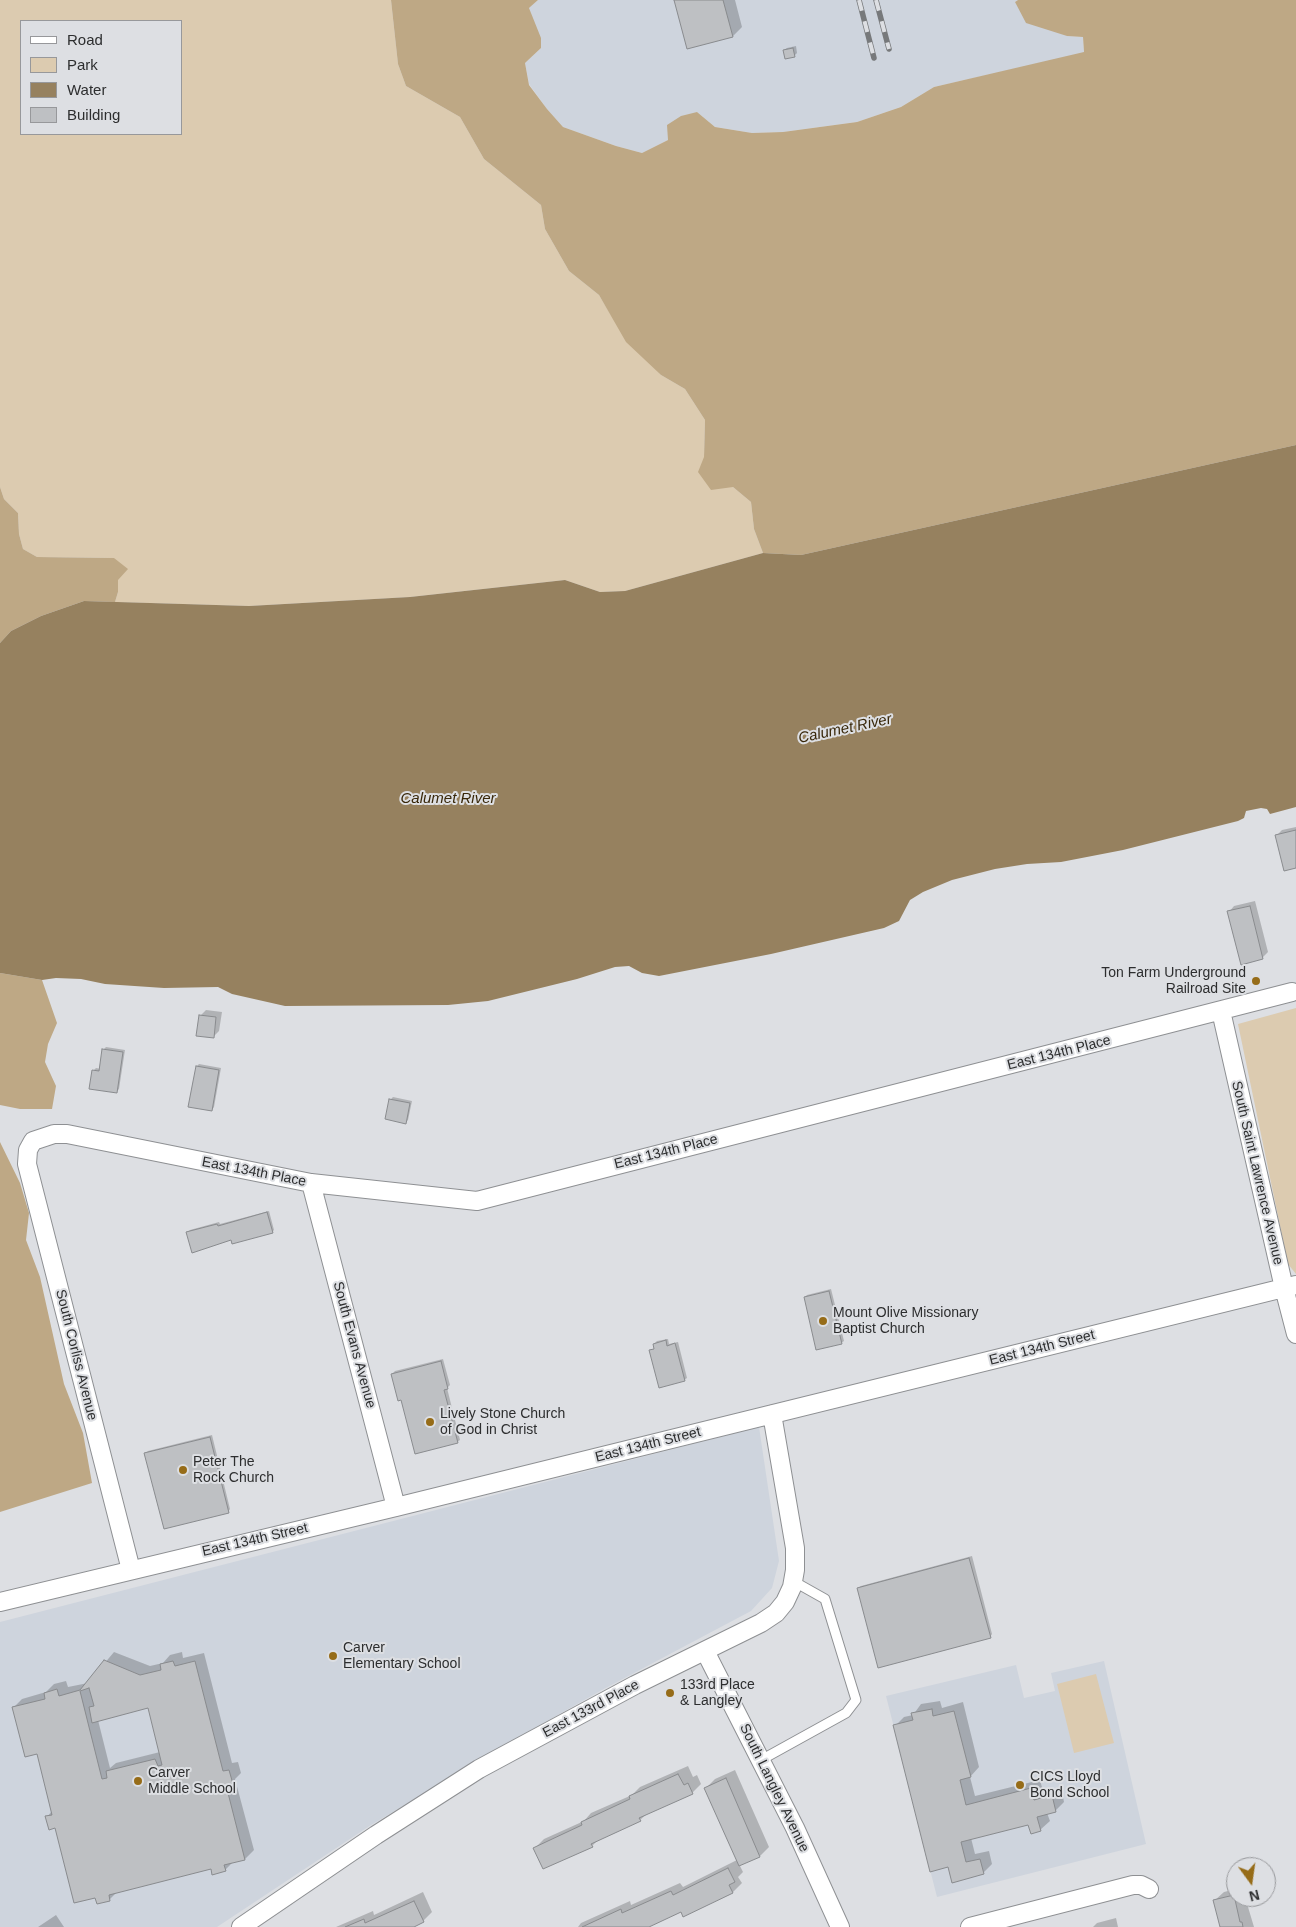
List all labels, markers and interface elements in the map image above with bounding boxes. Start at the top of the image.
legend [20,20,182,135]
text: Road [67,31,103,48]
text: Park [67,56,98,73]
text: Water [67,81,106,98]
text: Building [67,106,120,123]
water label: Calumet River [797,710,893,748]
water label: Calumet River [400,790,496,808]
place label: Ton Farm Underground Railroad Site [1101,965,1246,998]
marker: Ton Farm Underground Railroad Site [1250,975,1262,987]
street label: East 134th Place [1006,1032,1112,1074]
street label: South Saint Lawrence Avenue [1228,1079,1286,1267]
street label: East 134th Place [613,1131,719,1173]
street label: East 134th Place [200,1154,308,1190]
street label: South Evans Avenue [329,1280,379,1410]
street label: South Corliss Avenue [52,1288,100,1422]
place label: Mount Olive Missionary Baptist Church [833,1305,978,1338]
marker: Mount Olive Missionary Baptist Church [817,1315,829,1327]
street label: East 134th Street [987,1327,1097,1369]
place label: Lively Stone Church of God in Christ [440,1406,565,1438]
marker: Lively Stone Church of God in Christ [424,1416,436,1428]
street label: East 134th Street [593,1424,703,1466]
place label: Peter The Rock Church [193,1454,274,1486]
marker: Peter The Rock Church [177,1464,189,1476]
street label: East 134th Street [200,1520,310,1560]
place label: Carver Elementary School [343,1640,461,1672]
marker: Carver Elementary School [327,1650,339,1662]
street label: East 133rd Place [540,1677,642,1741]
place label: 133rd Place & Langley [680,1677,755,1710]
marker: 133rd Place & Langley [664,1687,676,1699]
street label: South Langley Avenue [736,1721,812,1855]
place label: Carver Middle School [148,1765,236,1798]
place label: CICS Lloyd Bond School [1030,1769,1109,1801]
marker: Carver Middle School [132,1775,144,1787]
marker: CICS Lloyd Bond School [1014,1779,1026,1791]
north arrow [1226,1857,1276,1907]
text: N [1248,1887,1261,1905]

